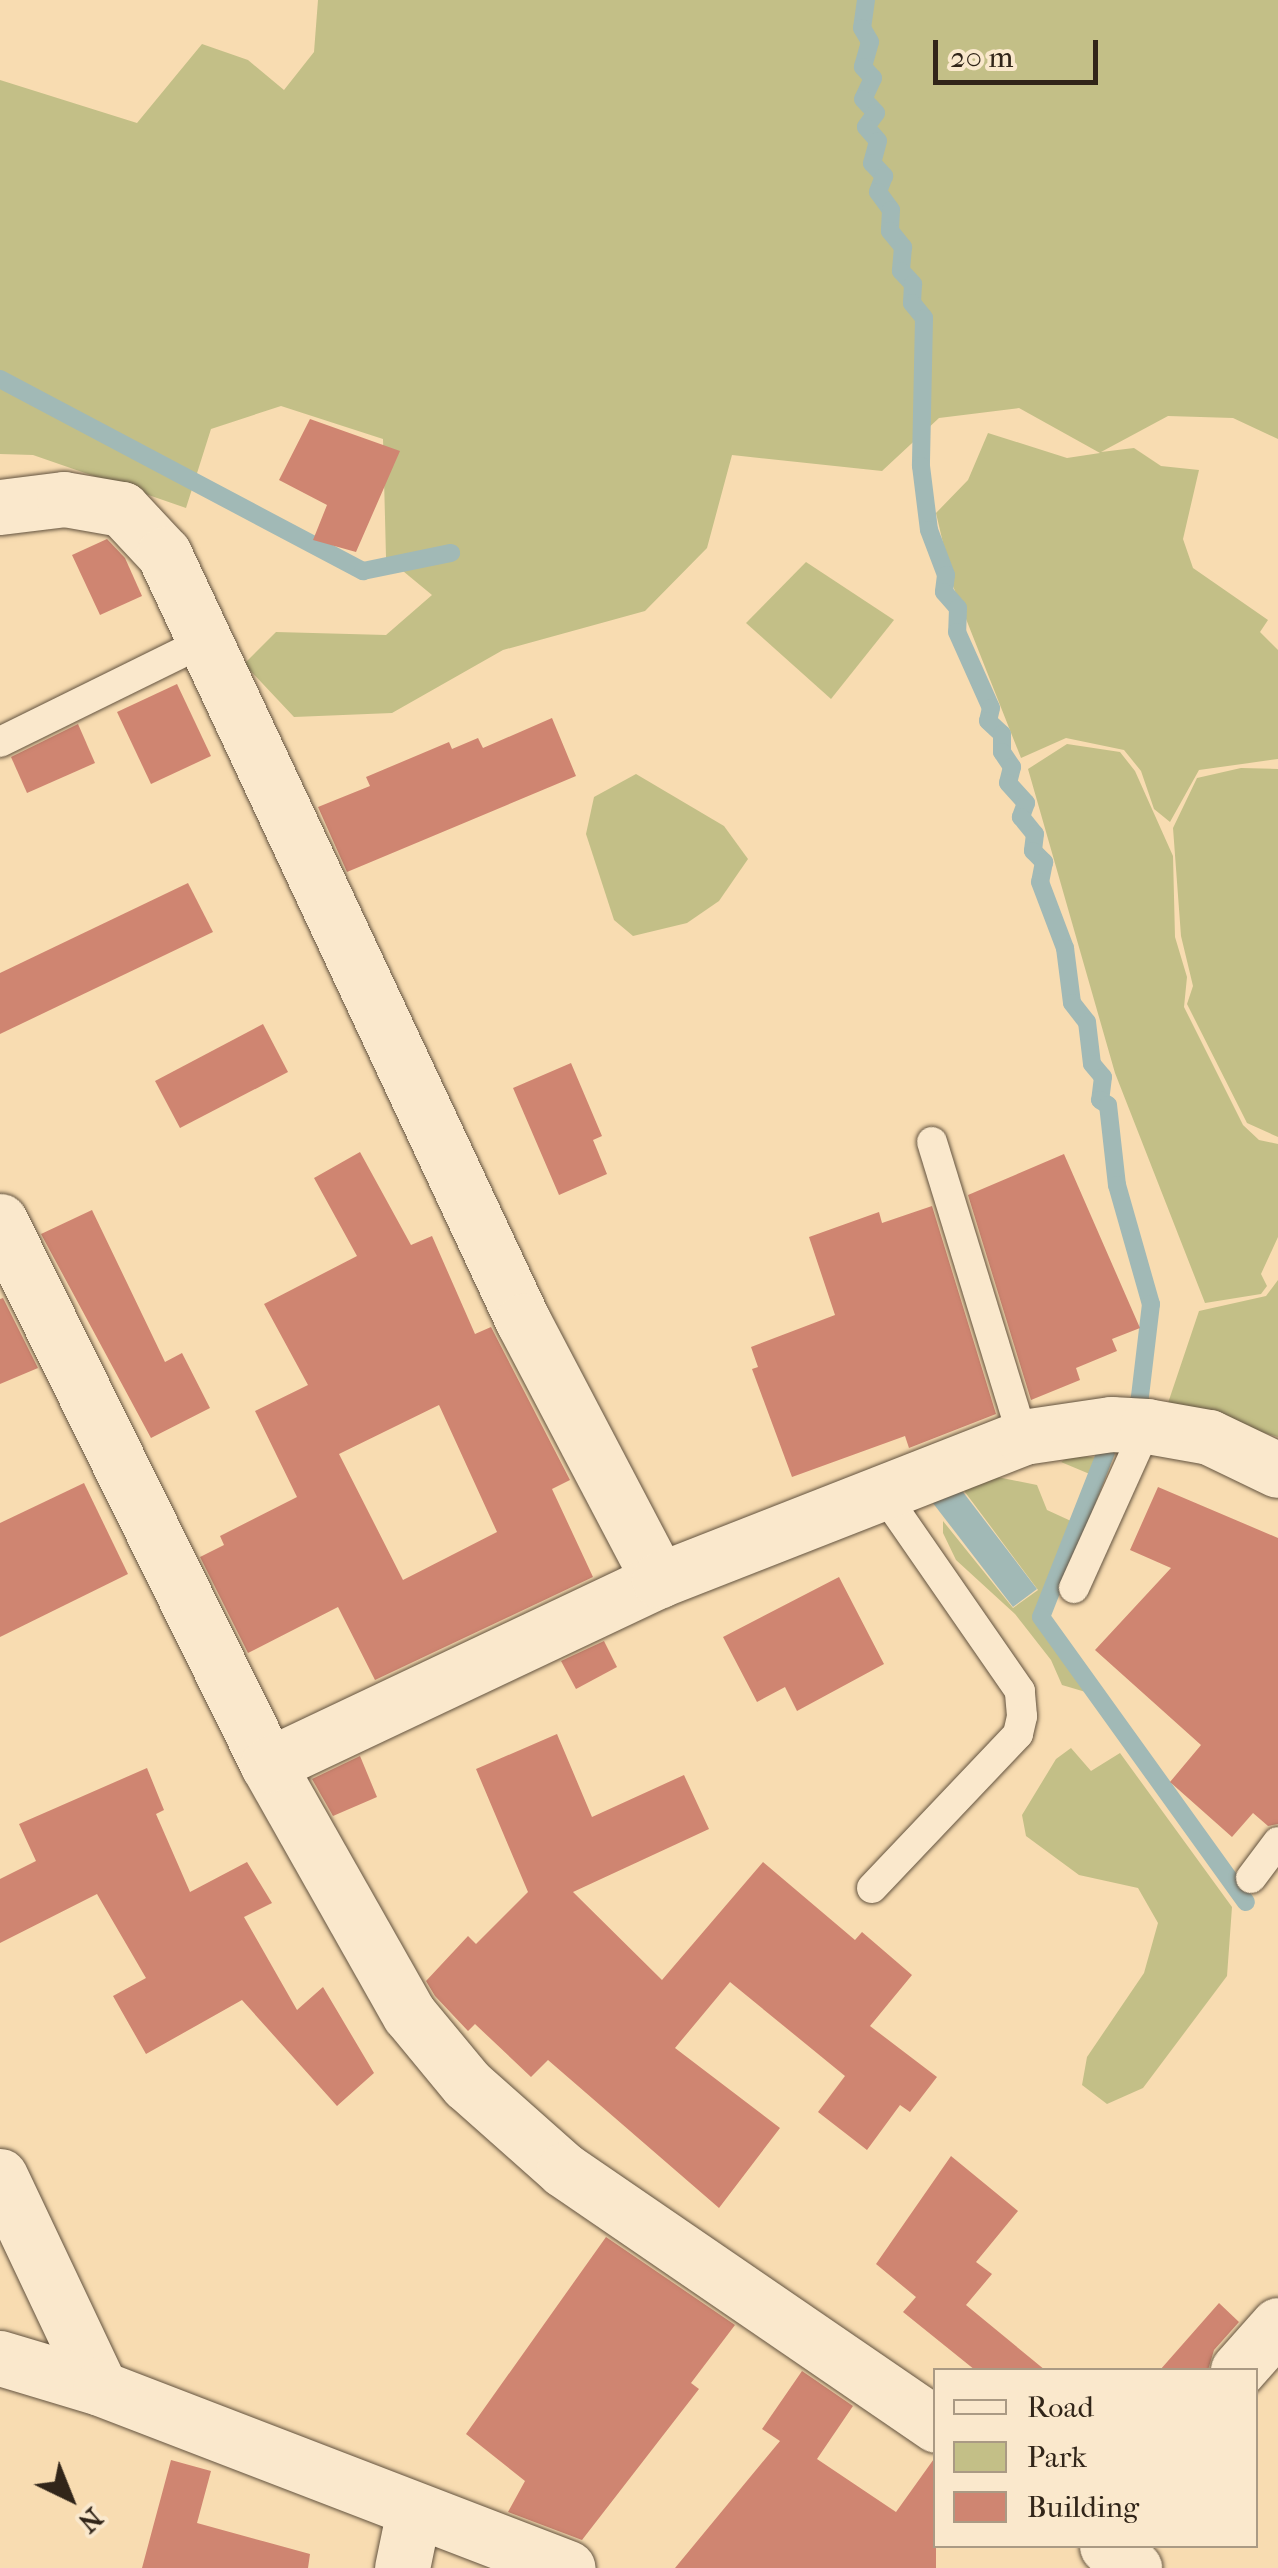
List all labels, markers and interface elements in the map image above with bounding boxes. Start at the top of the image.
scale bar [938,20,1103,82]
text: 20 m [950,40,1013,75]
legend [933,2368,1258,2548]
text: Road [1027,2390,1094,2425]
text: Park [1027,2440,1087,2475]
north arrow [20,2448,120,2548]
text: Building [1027,2490,1139,2525]
text: N [72,2501,110,2540]

